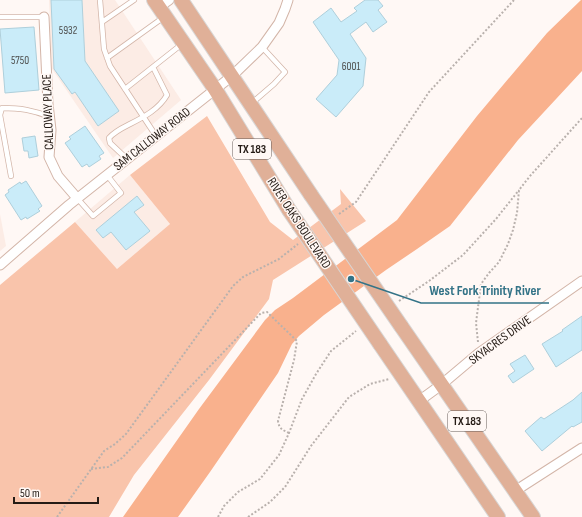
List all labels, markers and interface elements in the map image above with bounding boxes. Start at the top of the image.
house number: 5932 [59,24,78,37]
house number: 5750 [11,54,29,67]
house number: 6001 [342,60,360,73]
street label: CALLOWAY PLACE [39,74,57,150]
street label: SAM CALLOWAY ROAD [110,104,194,174]
road number: TX 183 [233,139,271,159]
street label: RIVER OAKS BOULEVARD [264,174,334,272]
callout: West Fork Trinity River [421,277,549,303]
text: West Fork Trinity River [429,282,542,299]
street label: SKYACRES DRIVE [466,312,534,368]
road number: TX 183 [448,411,486,431]
scale bar [14,479,98,505]
text: 50 m [20,486,40,501]

